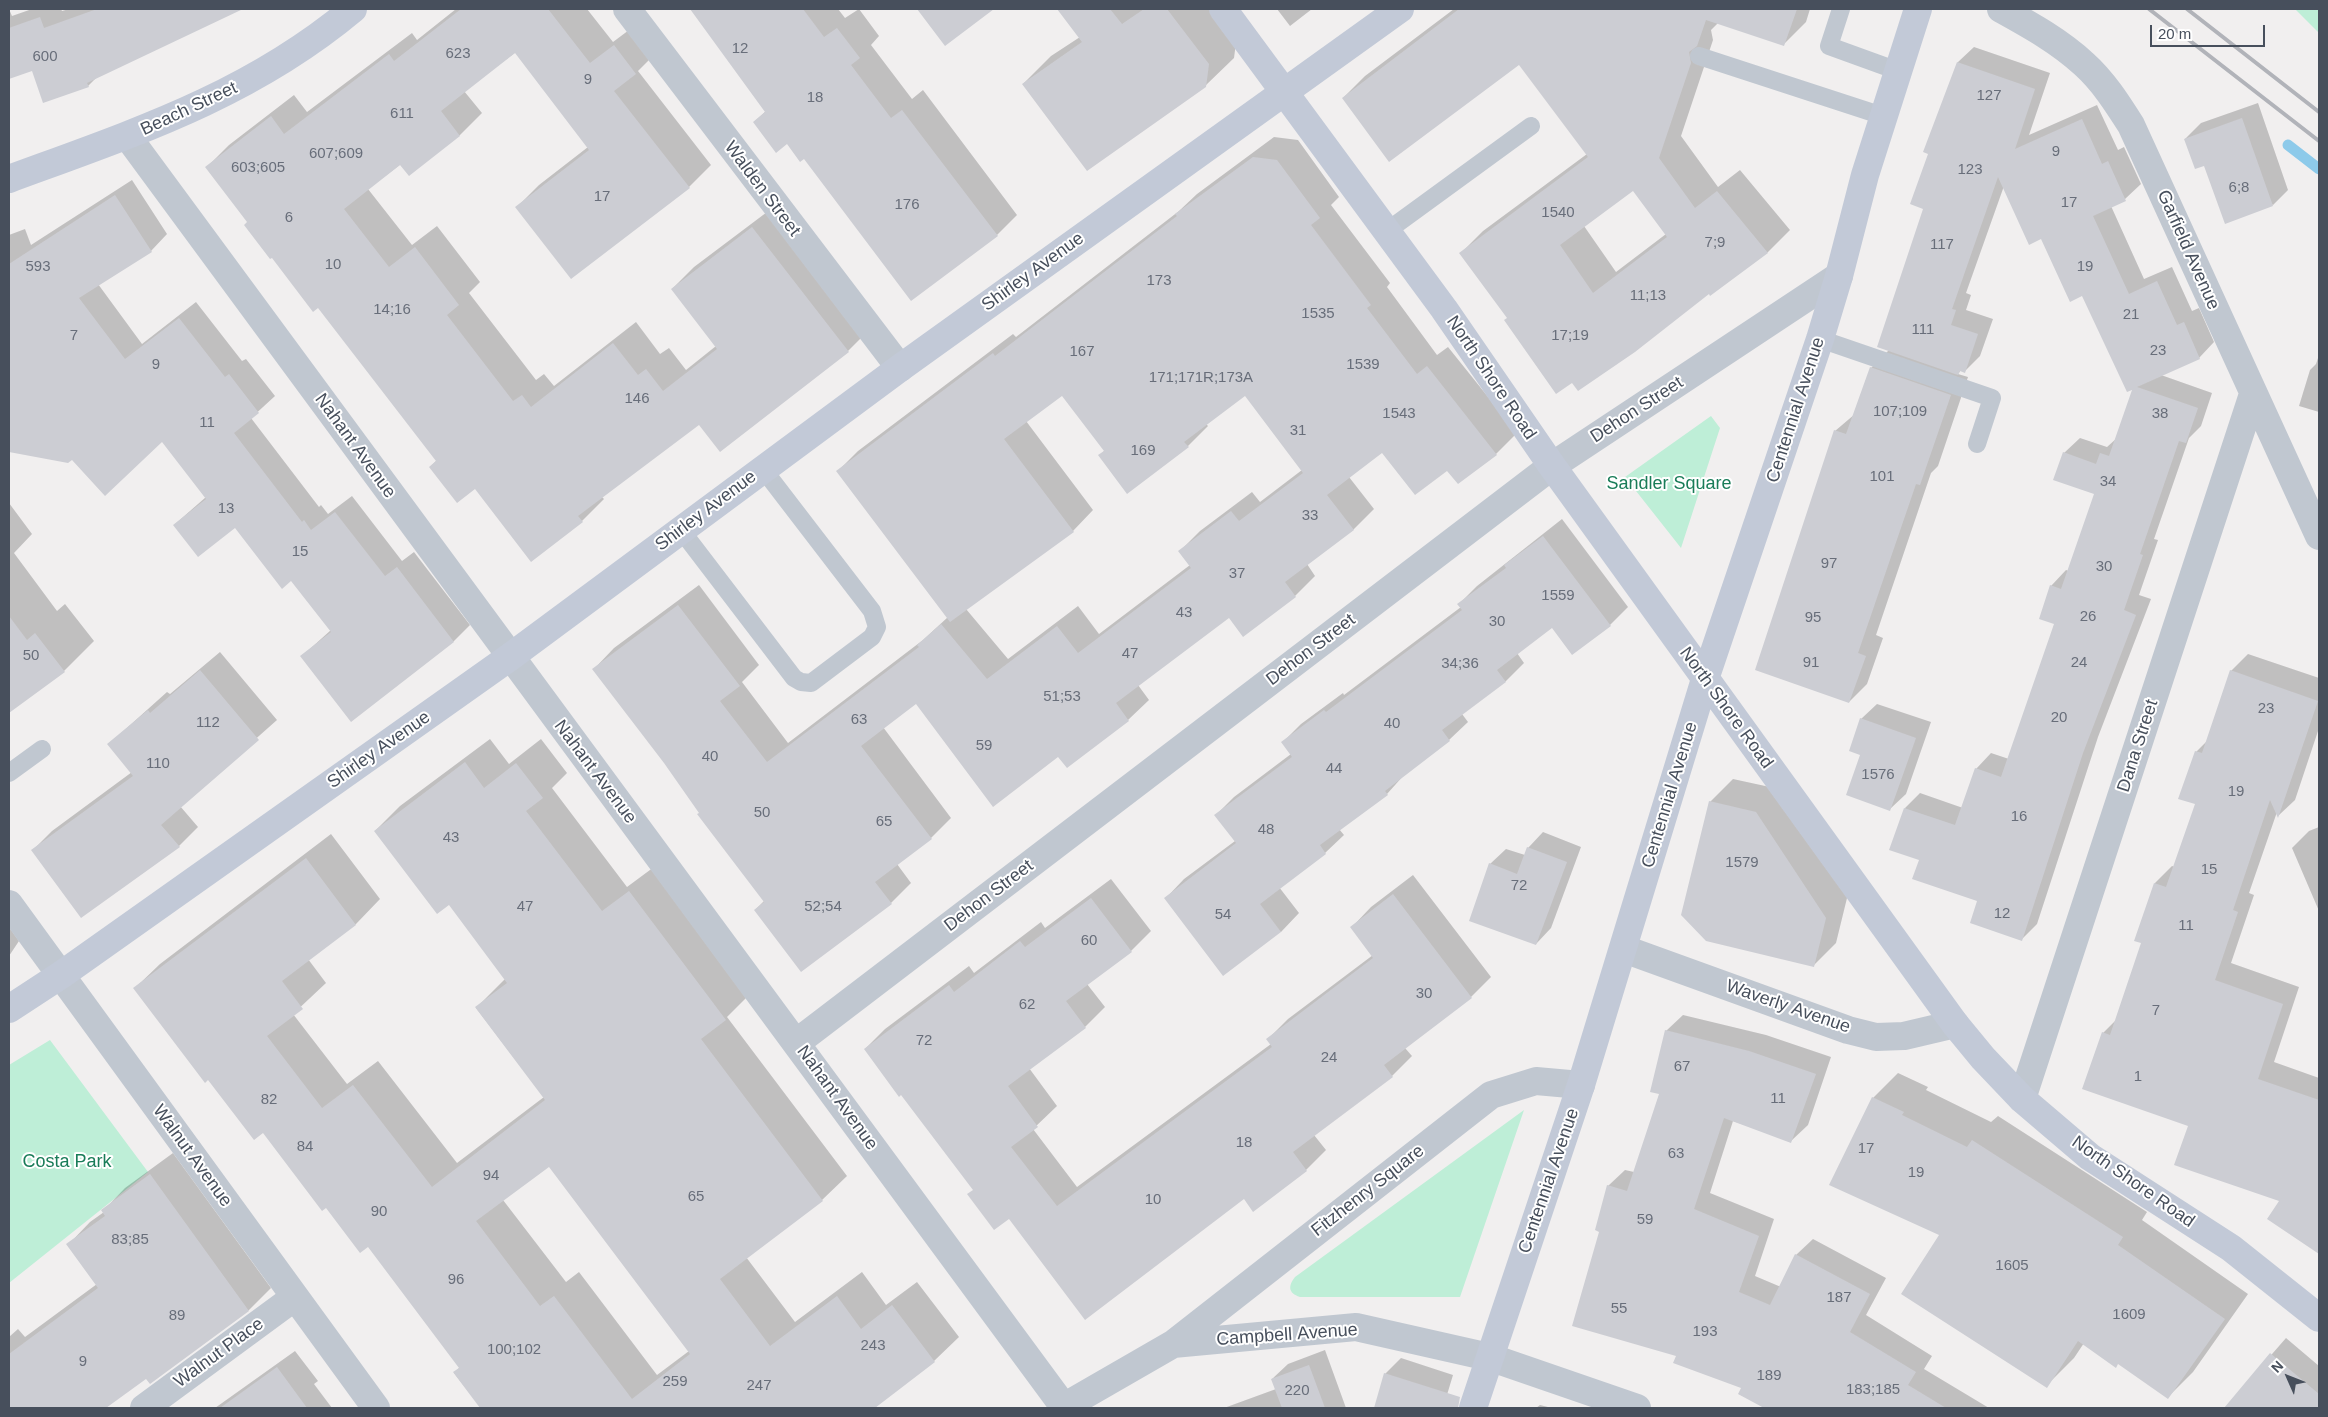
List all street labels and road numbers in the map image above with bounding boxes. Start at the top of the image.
street label: Beach Street [137,77,241,141]
street label: Walden Street [719,137,805,241]
street label: Garfield Avenue [2152,187,2224,313]
street label: Shirley Avenue [978,228,1088,316]
street label: North Shore Road [1441,312,1541,444]
street label: Centennial Avenue [1762,334,1830,486]
street label: Dehon Street [1587,372,1687,448]
street label: Nahant Avenue [310,390,400,502]
street label: Shirley Avenue [651,466,761,556]
street label: Dehon Street [1262,609,1360,691]
street label: North Shore Road [1675,643,1777,773]
street label: Dana Street [2113,697,2163,795]
street label: Shirley Avenue [323,707,435,793]
street label: Nahant Avenue [549,716,641,828]
street label: Centennial Avenue [1637,719,1703,871]
street label: Dehon Street [940,855,1038,937]
street label: Waverly Avenue [1723,976,1853,1038]
street label: Nahant Avenue [792,1042,882,1154]
street label: Walnut Avenue [148,1101,236,1211]
street label: Centennial Avenue [1514,1106,1584,1256]
street label: North Shore Road [2067,1132,2199,1232]
street label: Fitzhenry Square [1307,1140,1429,1242]
street label: Walnut Place [170,1313,268,1393]
street label: Campbell Avenue [1216,1319,1358,1351]

